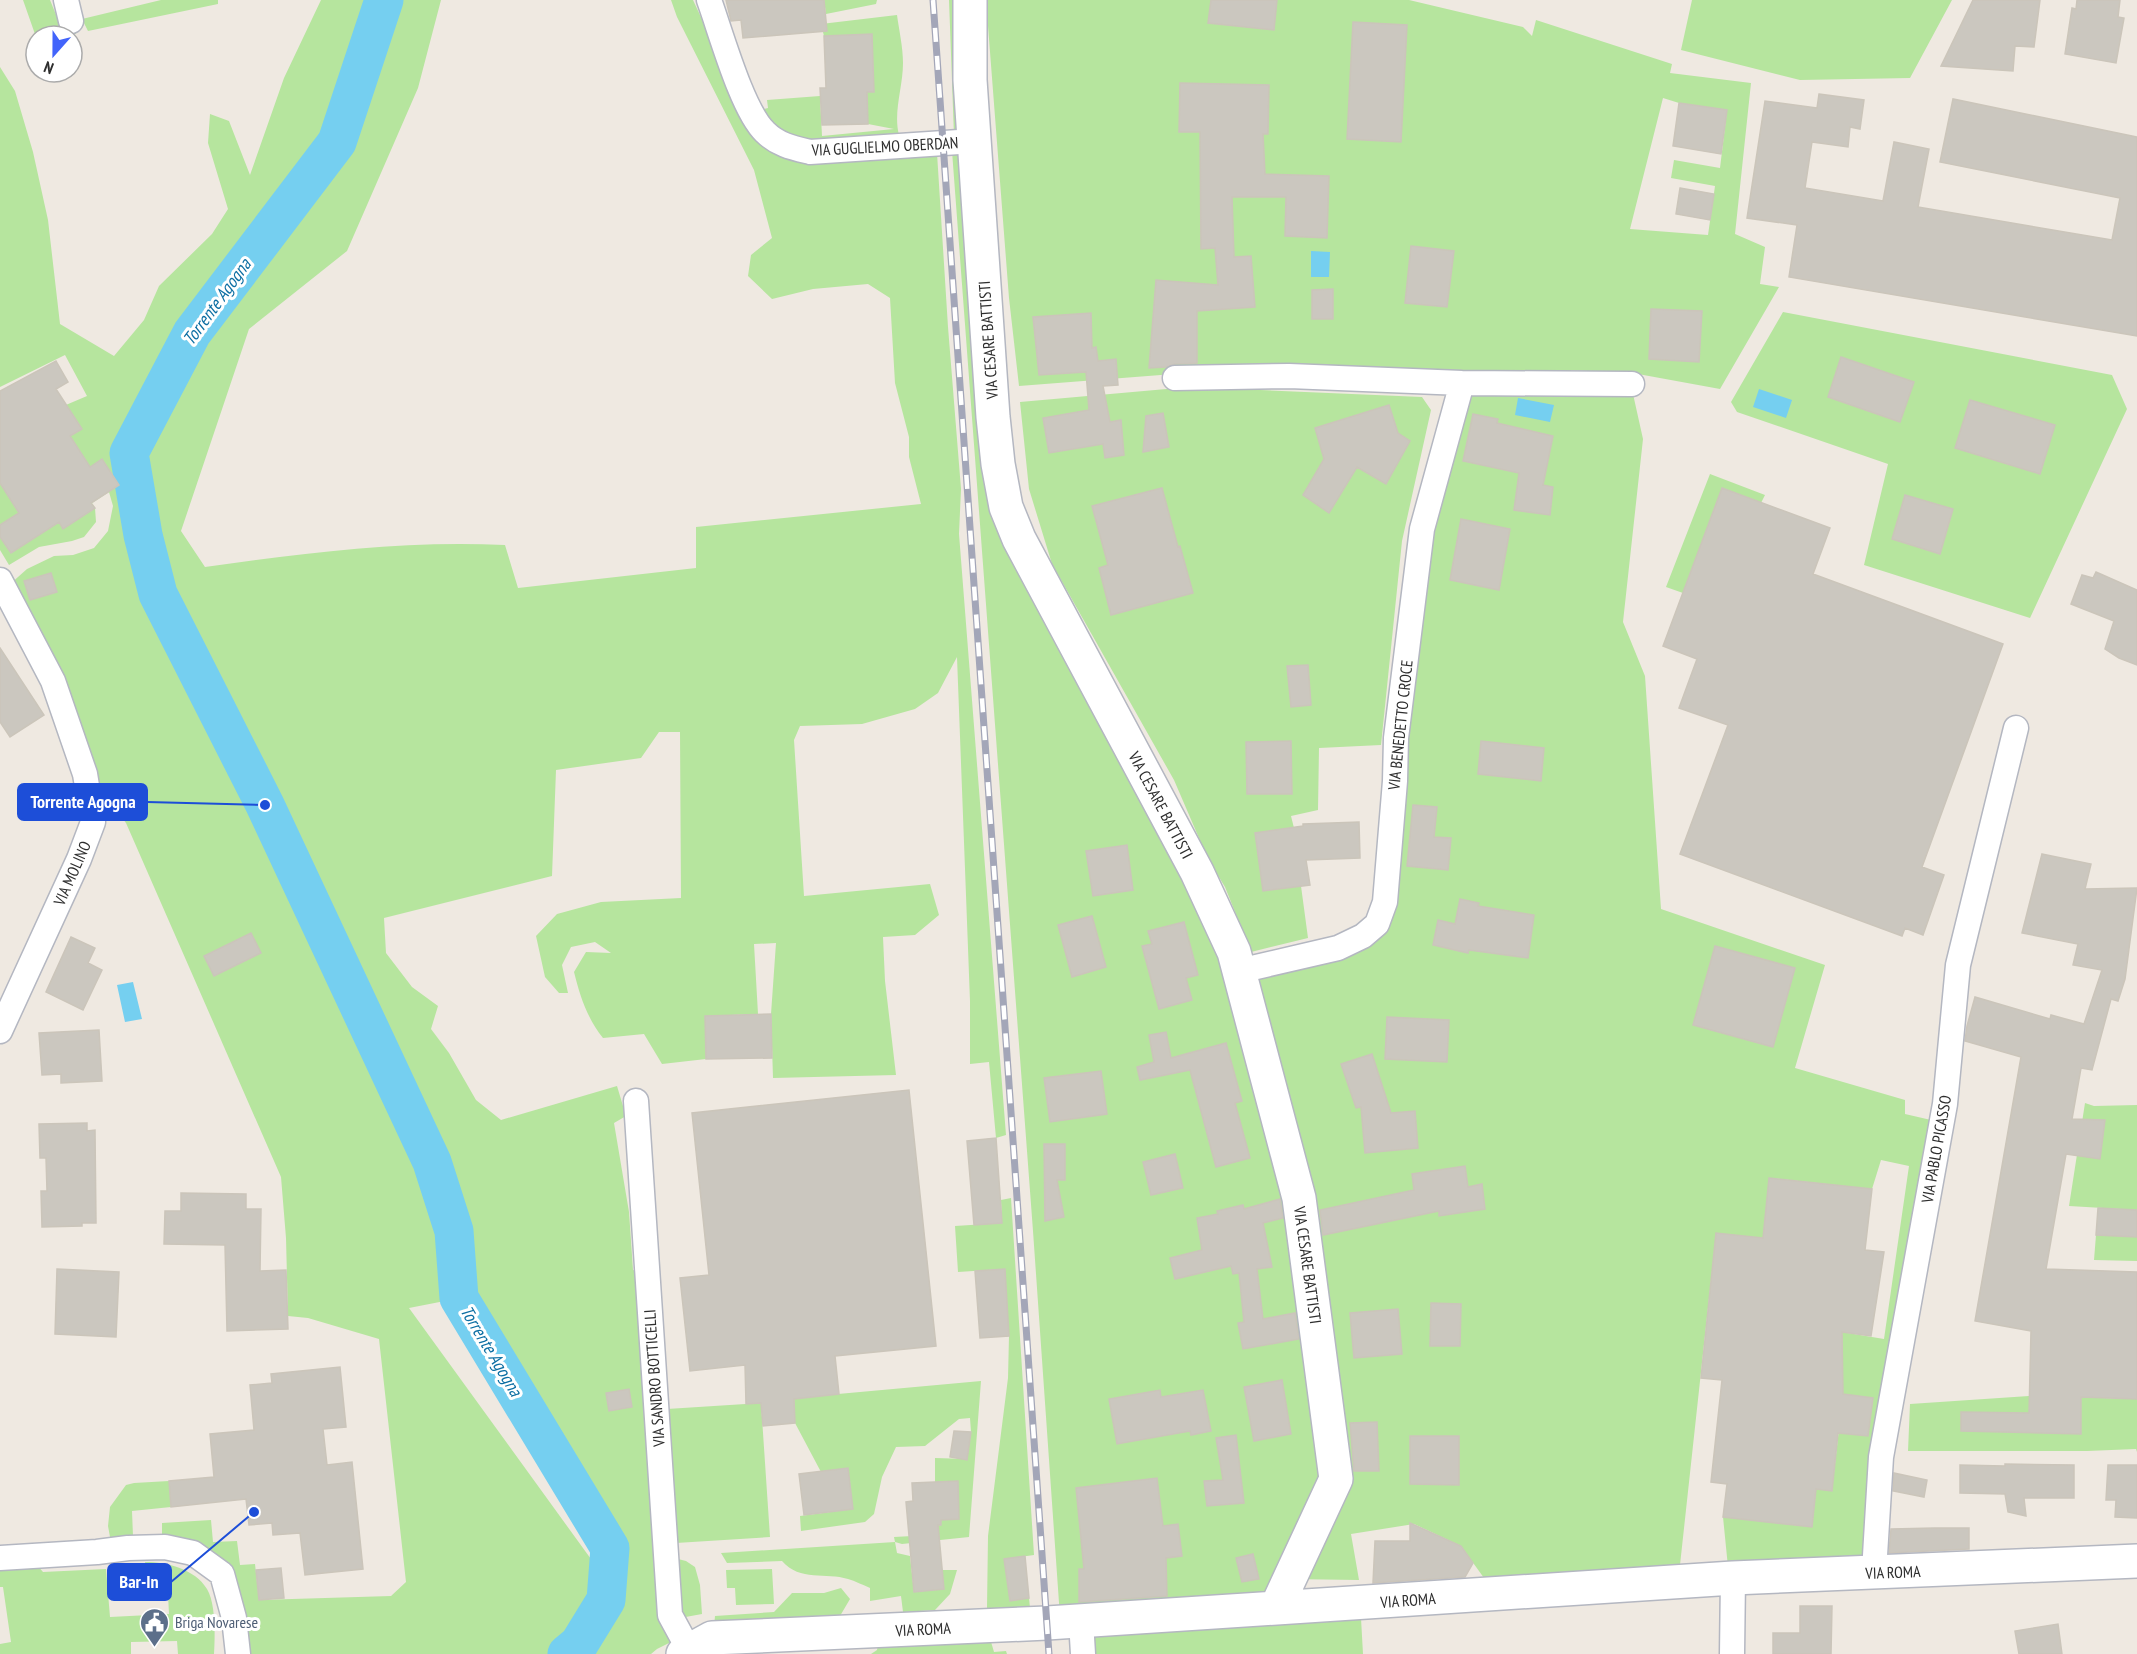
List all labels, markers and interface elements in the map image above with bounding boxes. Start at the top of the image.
north arrow [24,24,84,84]
text: N [41,57,56,79]
street label: VIA GUGLIELMO OBERDAN [810,132,959,160]
water label: Torrente Agogna [177,253,256,350]
street label: VIA CESARE BATTISTI [974,280,1002,401]
street label: VIA BENEDETTO CROCE [1383,659,1417,792]
street label: VIA CESARE BATTISTI [1124,747,1198,862]
callout: Torrente Agogna [18,784,147,820]
text: Torrente Agogna [30,790,136,813]
street label: VIA MOLINO [49,838,95,909]
street label: VIA PABLO PICASSO [1917,1093,1955,1205]
street label: VIA CESARE BATTISTI [1290,1204,1326,1325]
water label: Torrente Agogna [455,1301,528,1401]
street label: VIA SANDRO BOTTICELLI [639,1309,669,1448]
street label: VIA ROMA [1864,1561,1921,1583]
callout: Bar-In [108,1564,171,1600]
text: Bar-In [119,1570,159,1593]
street label: VIA ROMA [1379,1588,1437,1612]
public building icon: Briga Novarese [138,1606,170,1648]
place label: Briga Novarese [175,1612,258,1632]
street label: VIA ROMA [894,1618,952,1640]

